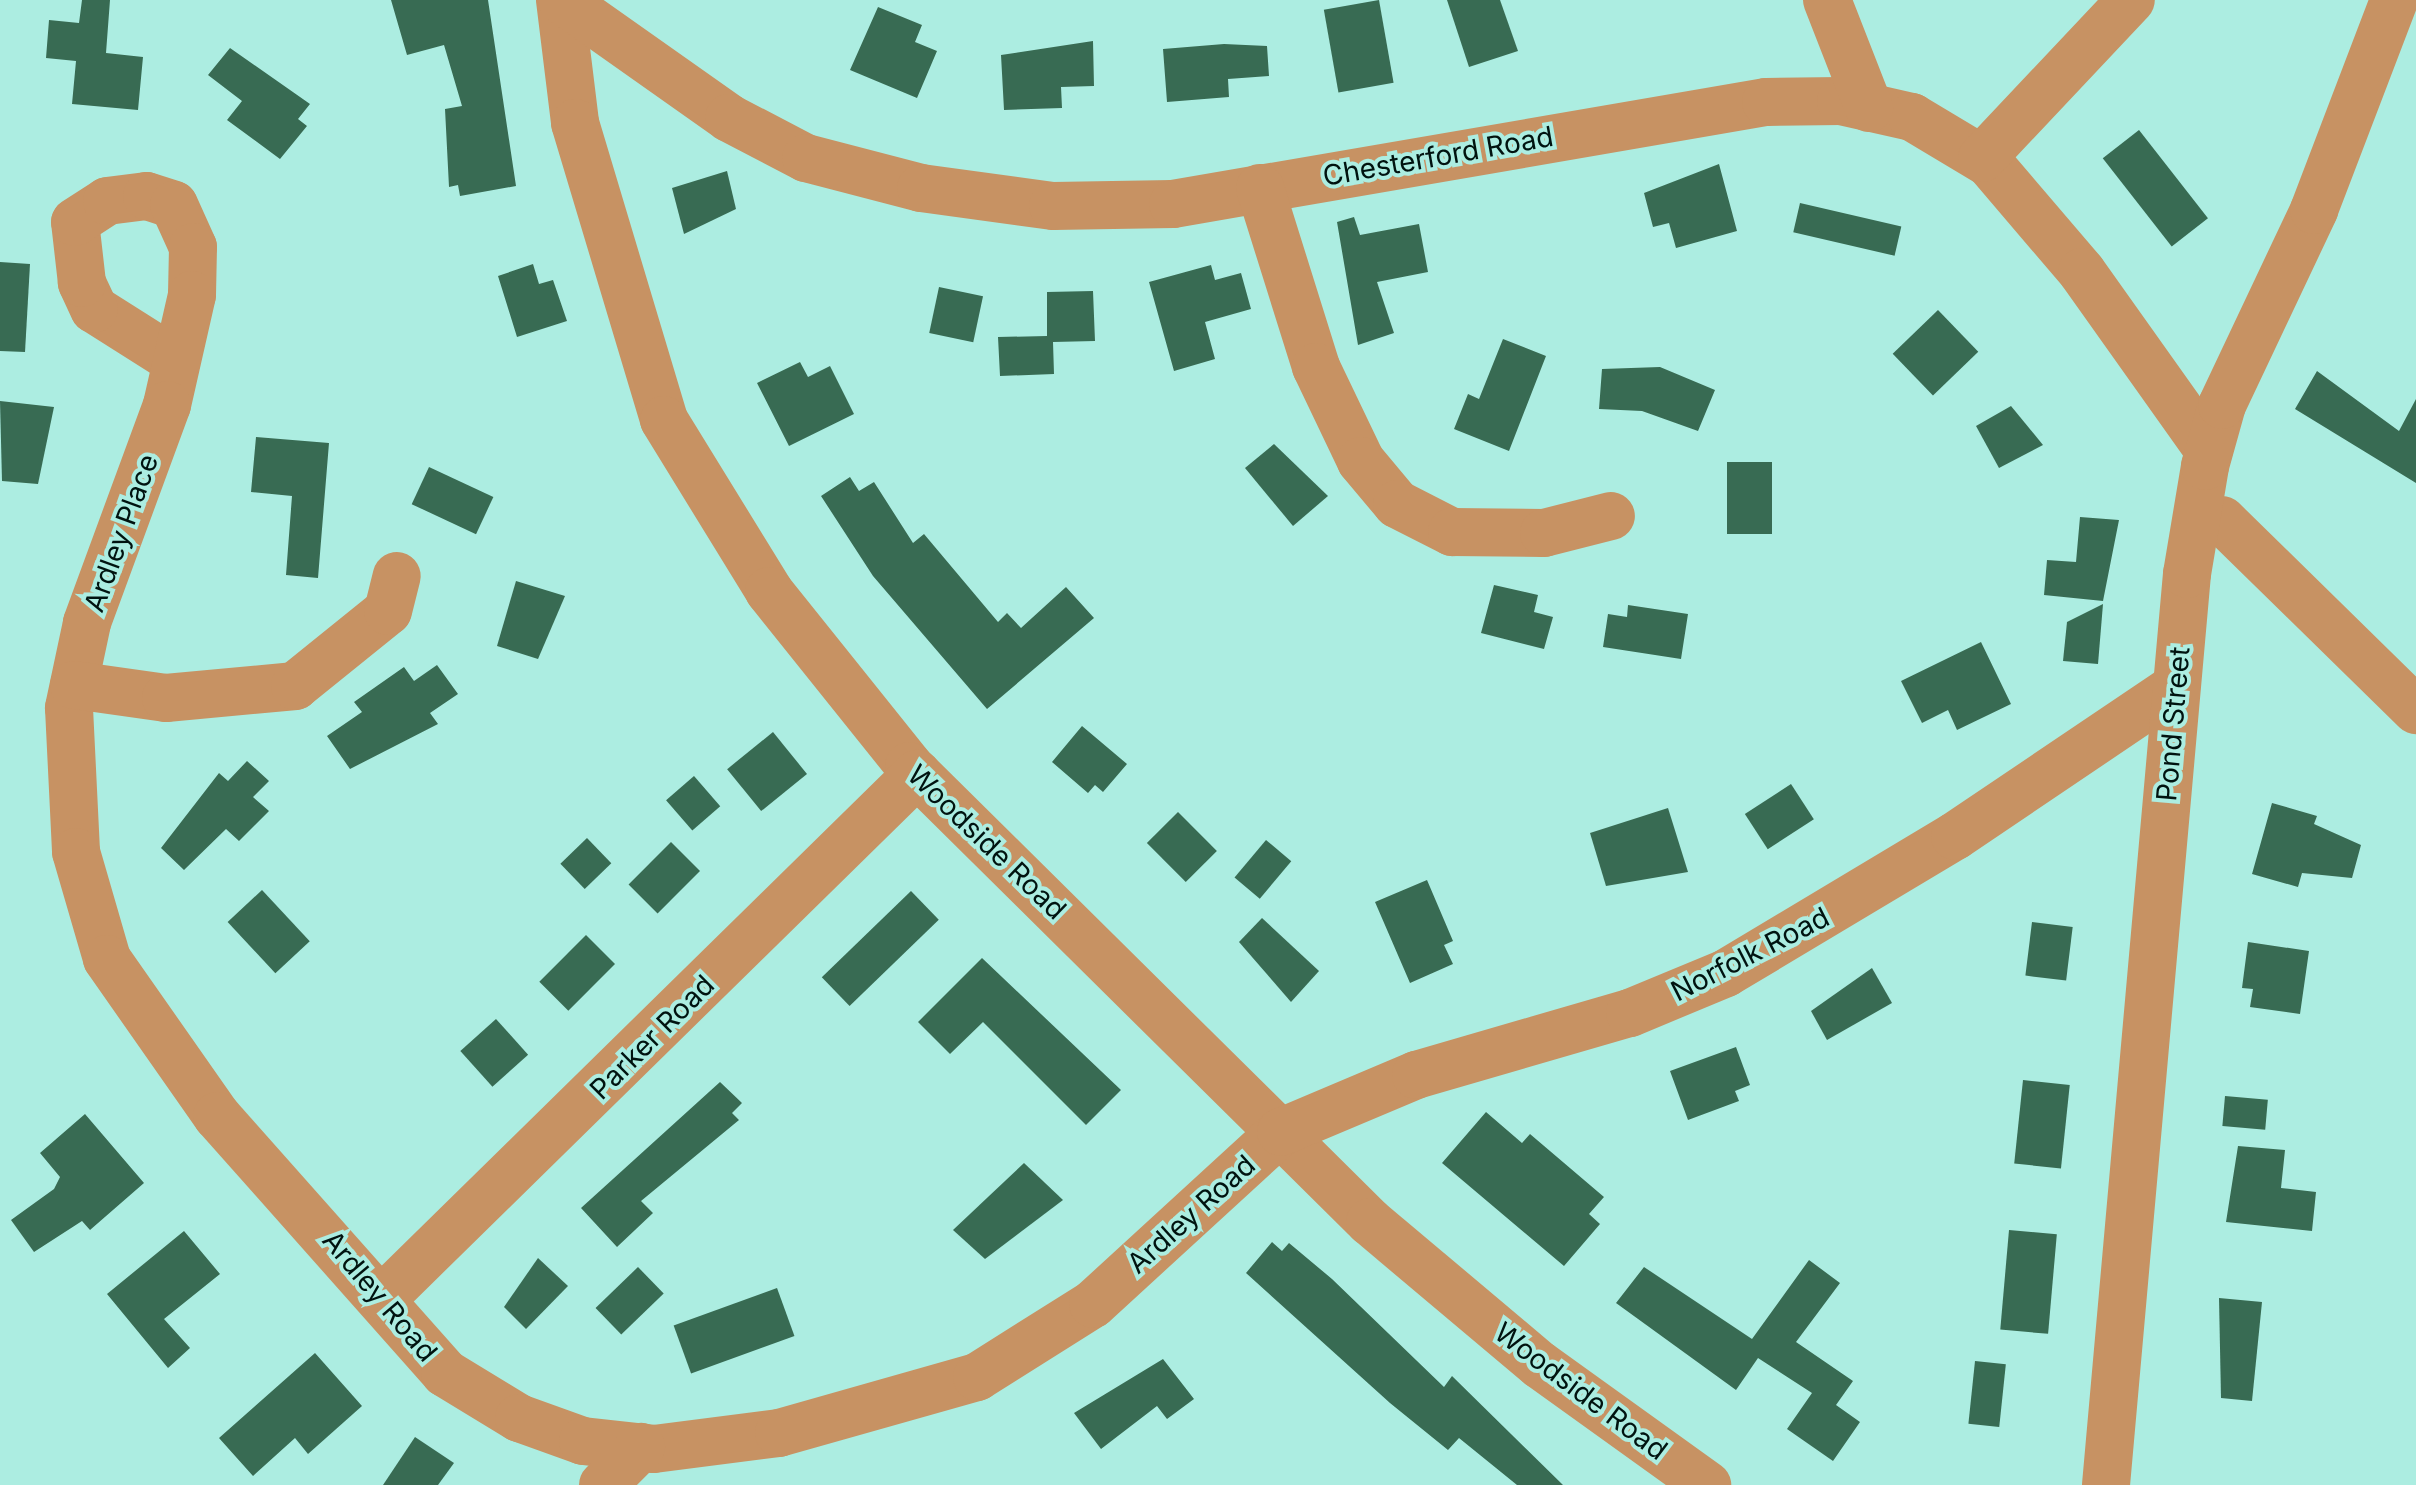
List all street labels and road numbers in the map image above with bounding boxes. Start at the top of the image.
street label: Chesterford Road [1320,119,1556,193]
street label: Ardley Place [77,450,165,616]
street label: Pond Street [2150,645,2196,803]
street label: Woodside Road [901,758,1073,926]
street label: Norfolk Road [1665,900,1835,1008]
street label: Parker Road [583,968,721,1106]
street label: Ardley Road [1120,1148,1262,1280]
street label: Ardley Road [316,1224,444,1368]
street label: Woodside Road [1488,1315,1674,1467]

